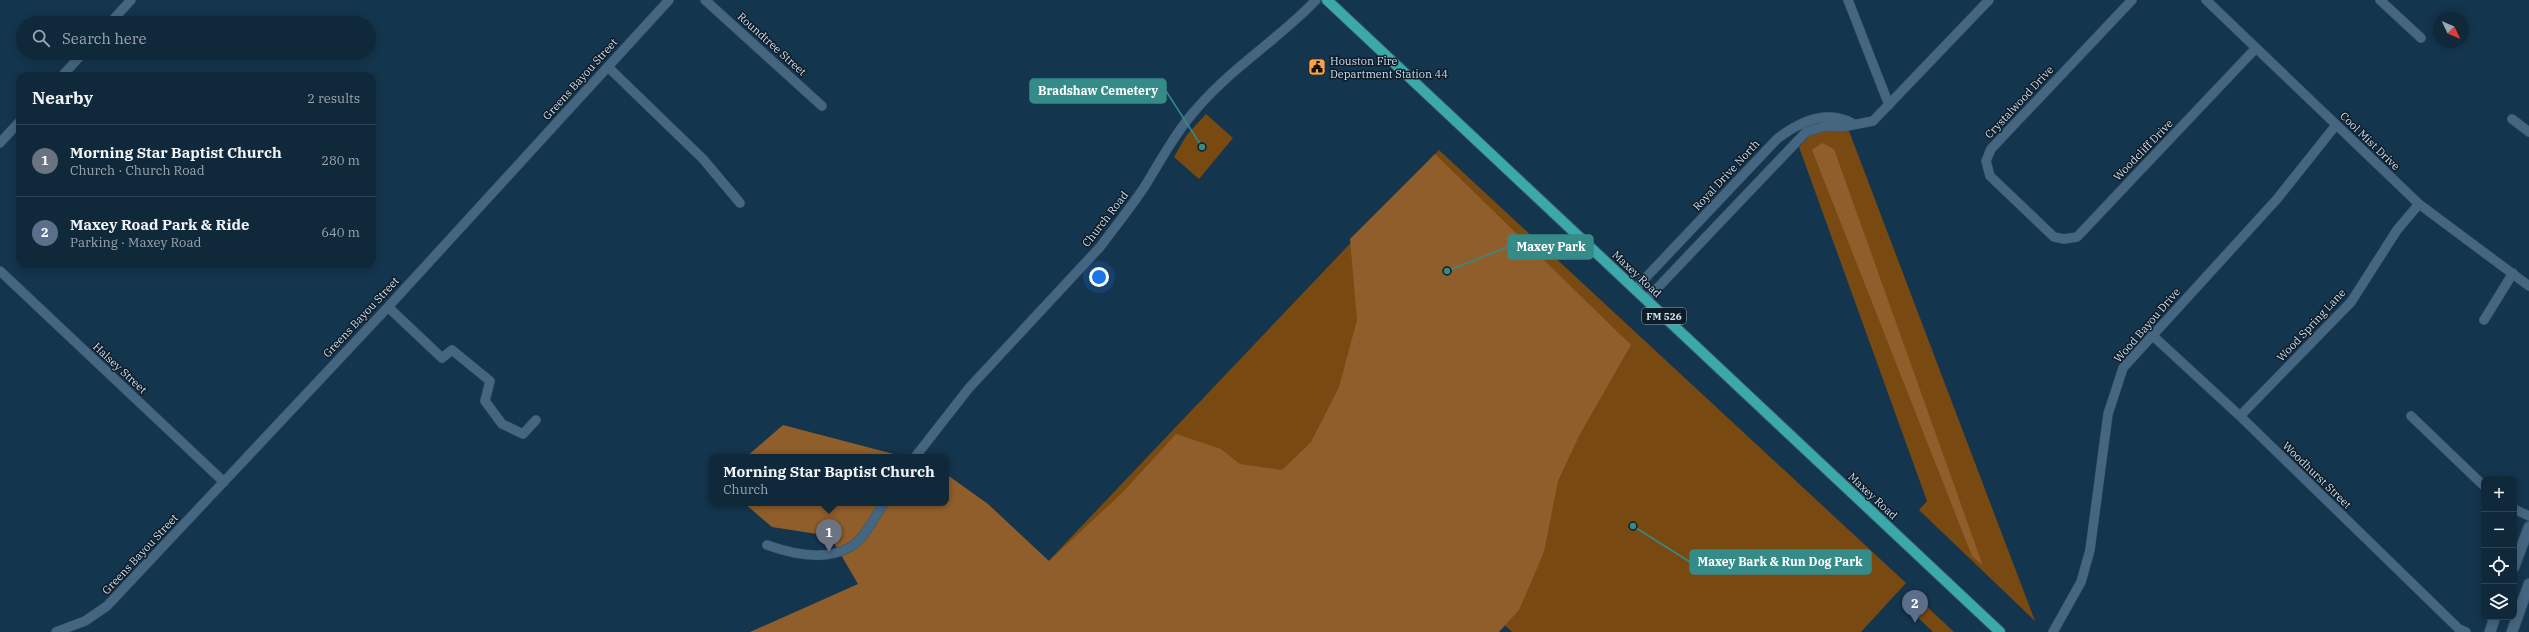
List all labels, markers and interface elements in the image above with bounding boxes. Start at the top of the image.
street label: Roundtree Street [735,9,809,79]
north arrow [2433,12,2469,48]
search box [16,16,376,60]
icon: search [30,27,52,49]
text: Search here [62,29,147,48]
street label: Greens Bayou Street [540,35,620,123]
place label: Houston Fire Department Station 44 [1330,54,1448,81]
public building icon: Houston Fire Department Station 44 [1307,57,1327,77]
street label: Crystalwood Drive [1982,63,2056,141]
callout: Bradshaw Cemetery [1030,79,1166,103]
text: Bradshaw Cemetery [1038,83,1158,98]
text: Nearby [32,87,93,109]
text: 2 results [307,90,360,107]
street label: Cool Mist Drive [2337,109,2403,173]
street label: Woodcliff Drive [2110,116,2176,184]
street label: Royal Drive North [1690,137,1762,213]
text: Morning Star Baptist Church [70,143,282,162]
text: 1 [41,152,49,169]
text: 280 m [321,152,360,169]
text: Church · Church Road [70,162,205,179]
street label: Church Road [1079,188,1131,250]
text: Maxey Road Park & Ride [70,215,249,234]
text: 2 [41,224,49,241]
text: 640 m [321,224,360,241]
text: Parking · Maxey Road [70,234,201,251]
callout: Maxey Park [1508,235,1593,259]
text: Maxey Park [1517,239,1586,254]
street label: Maxey Road [1610,248,1665,300]
your location [1089,267,1109,287]
street label: Greens Bayou Street [320,274,402,360]
street label: Wood Bayou Drive [2111,285,2183,365]
street label: Wood Spring Lane [2274,286,2348,364]
road number: FM 526 [1642,308,1686,324]
street label: Halsey Street [90,340,150,397]
street label: Woodhurst Street [2280,438,2355,512]
popup [709,454,949,506]
text: Morning Star Baptist Church [723,462,935,481]
street label: Maxey Road [1846,470,1901,522]
map controls [2481,476,2517,620]
button: + [2481,476,2517,512]
text: Church [723,481,768,498]
street label: Greens Bayou Street [99,511,181,597]
button: − [2481,512,2517,548]
pin: 1 [816,519,842,552]
button: locate [2481,548,2517,584]
callout: Maxey Bark & Run Dog Park [1690,550,1871,574]
text: Maxey Bark & Run Dog Park [1697,554,1863,569]
button: layers [2481,584,2517,620]
pin: 2 [1902,590,1928,623]

